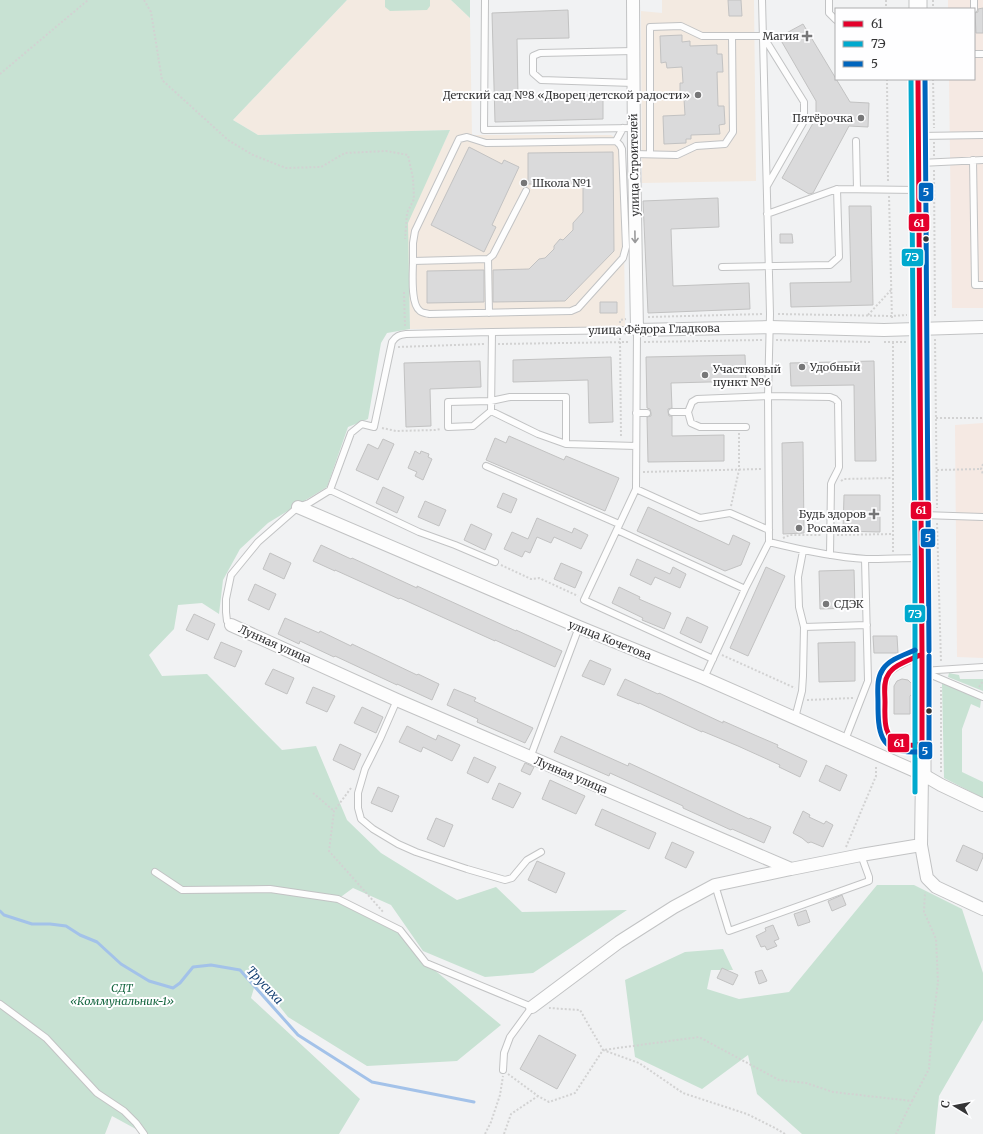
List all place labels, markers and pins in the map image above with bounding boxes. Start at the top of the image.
place label: Магия [762,29,799,43]
marker: Магия [802,31,812,41]
place label: Детский сад №8 «Дворец детской радости» [443,88,690,102]
marker: Детский сад №8 «Дворец детской радости» [693,90,703,100]
place label: Пятёрочка [792,111,853,125]
marker: Пятёрочка [856,113,866,123]
place label: Школа №1 [532,176,591,190]
marker: Школа №1 [519,178,529,188]
unlabelled marker [921,234,931,244]
place label: Удобный [809,360,861,374]
place label: Участковый пункт №6 [712,362,782,389]
marker: Удобный [797,362,807,372]
marker: Участковый пункт №6 [700,370,710,380]
place label: Будь здоров [799,507,867,521]
marker: Будь здоров [869,509,879,519]
place label: Росамаха [807,521,859,535]
marker: Росамаха [794,523,804,533]
place label: СДЭК [834,597,864,611]
marker: СДЭК [821,599,831,609]
unlabelled marker [924,706,934,716]

